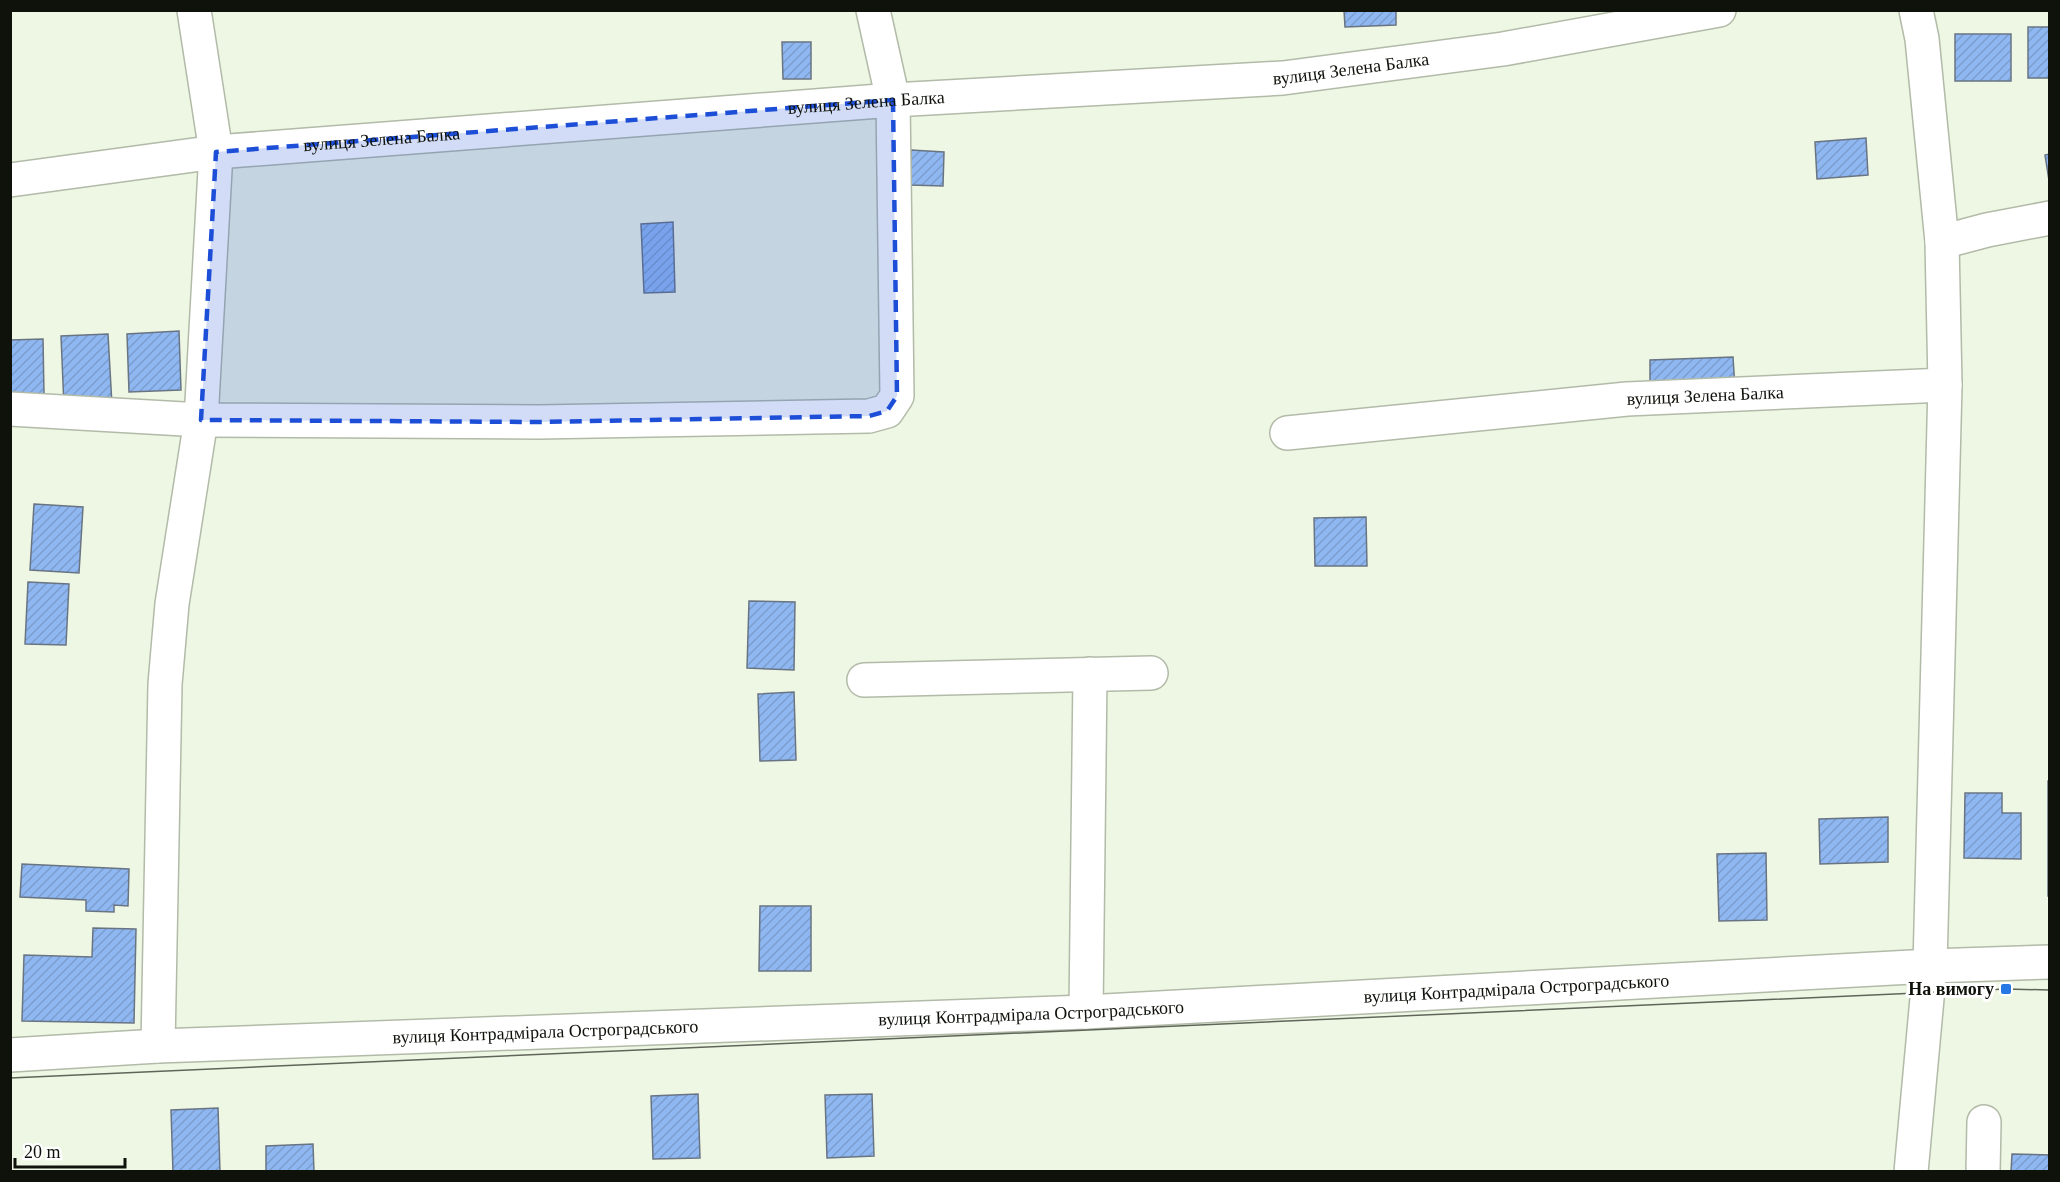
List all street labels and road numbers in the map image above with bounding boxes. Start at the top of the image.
street label: вулиця Зелена Балка [1272,49,1430,89]
street label: вулиця Зелена Балка [787,87,945,118]
street label: вулиця Зелена Балка [302,123,461,155]
street label: вулиця Зелена Балка [1626,382,1784,409]
street label: вулиця Контрадмірала Остроградського [1363,970,1670,1007]
street label: вулиця Контрадмірала Остроградського [878,997,1184,1030]
street label: вулиця Контрадмірала Остроградського [392,1016,699,1047]

